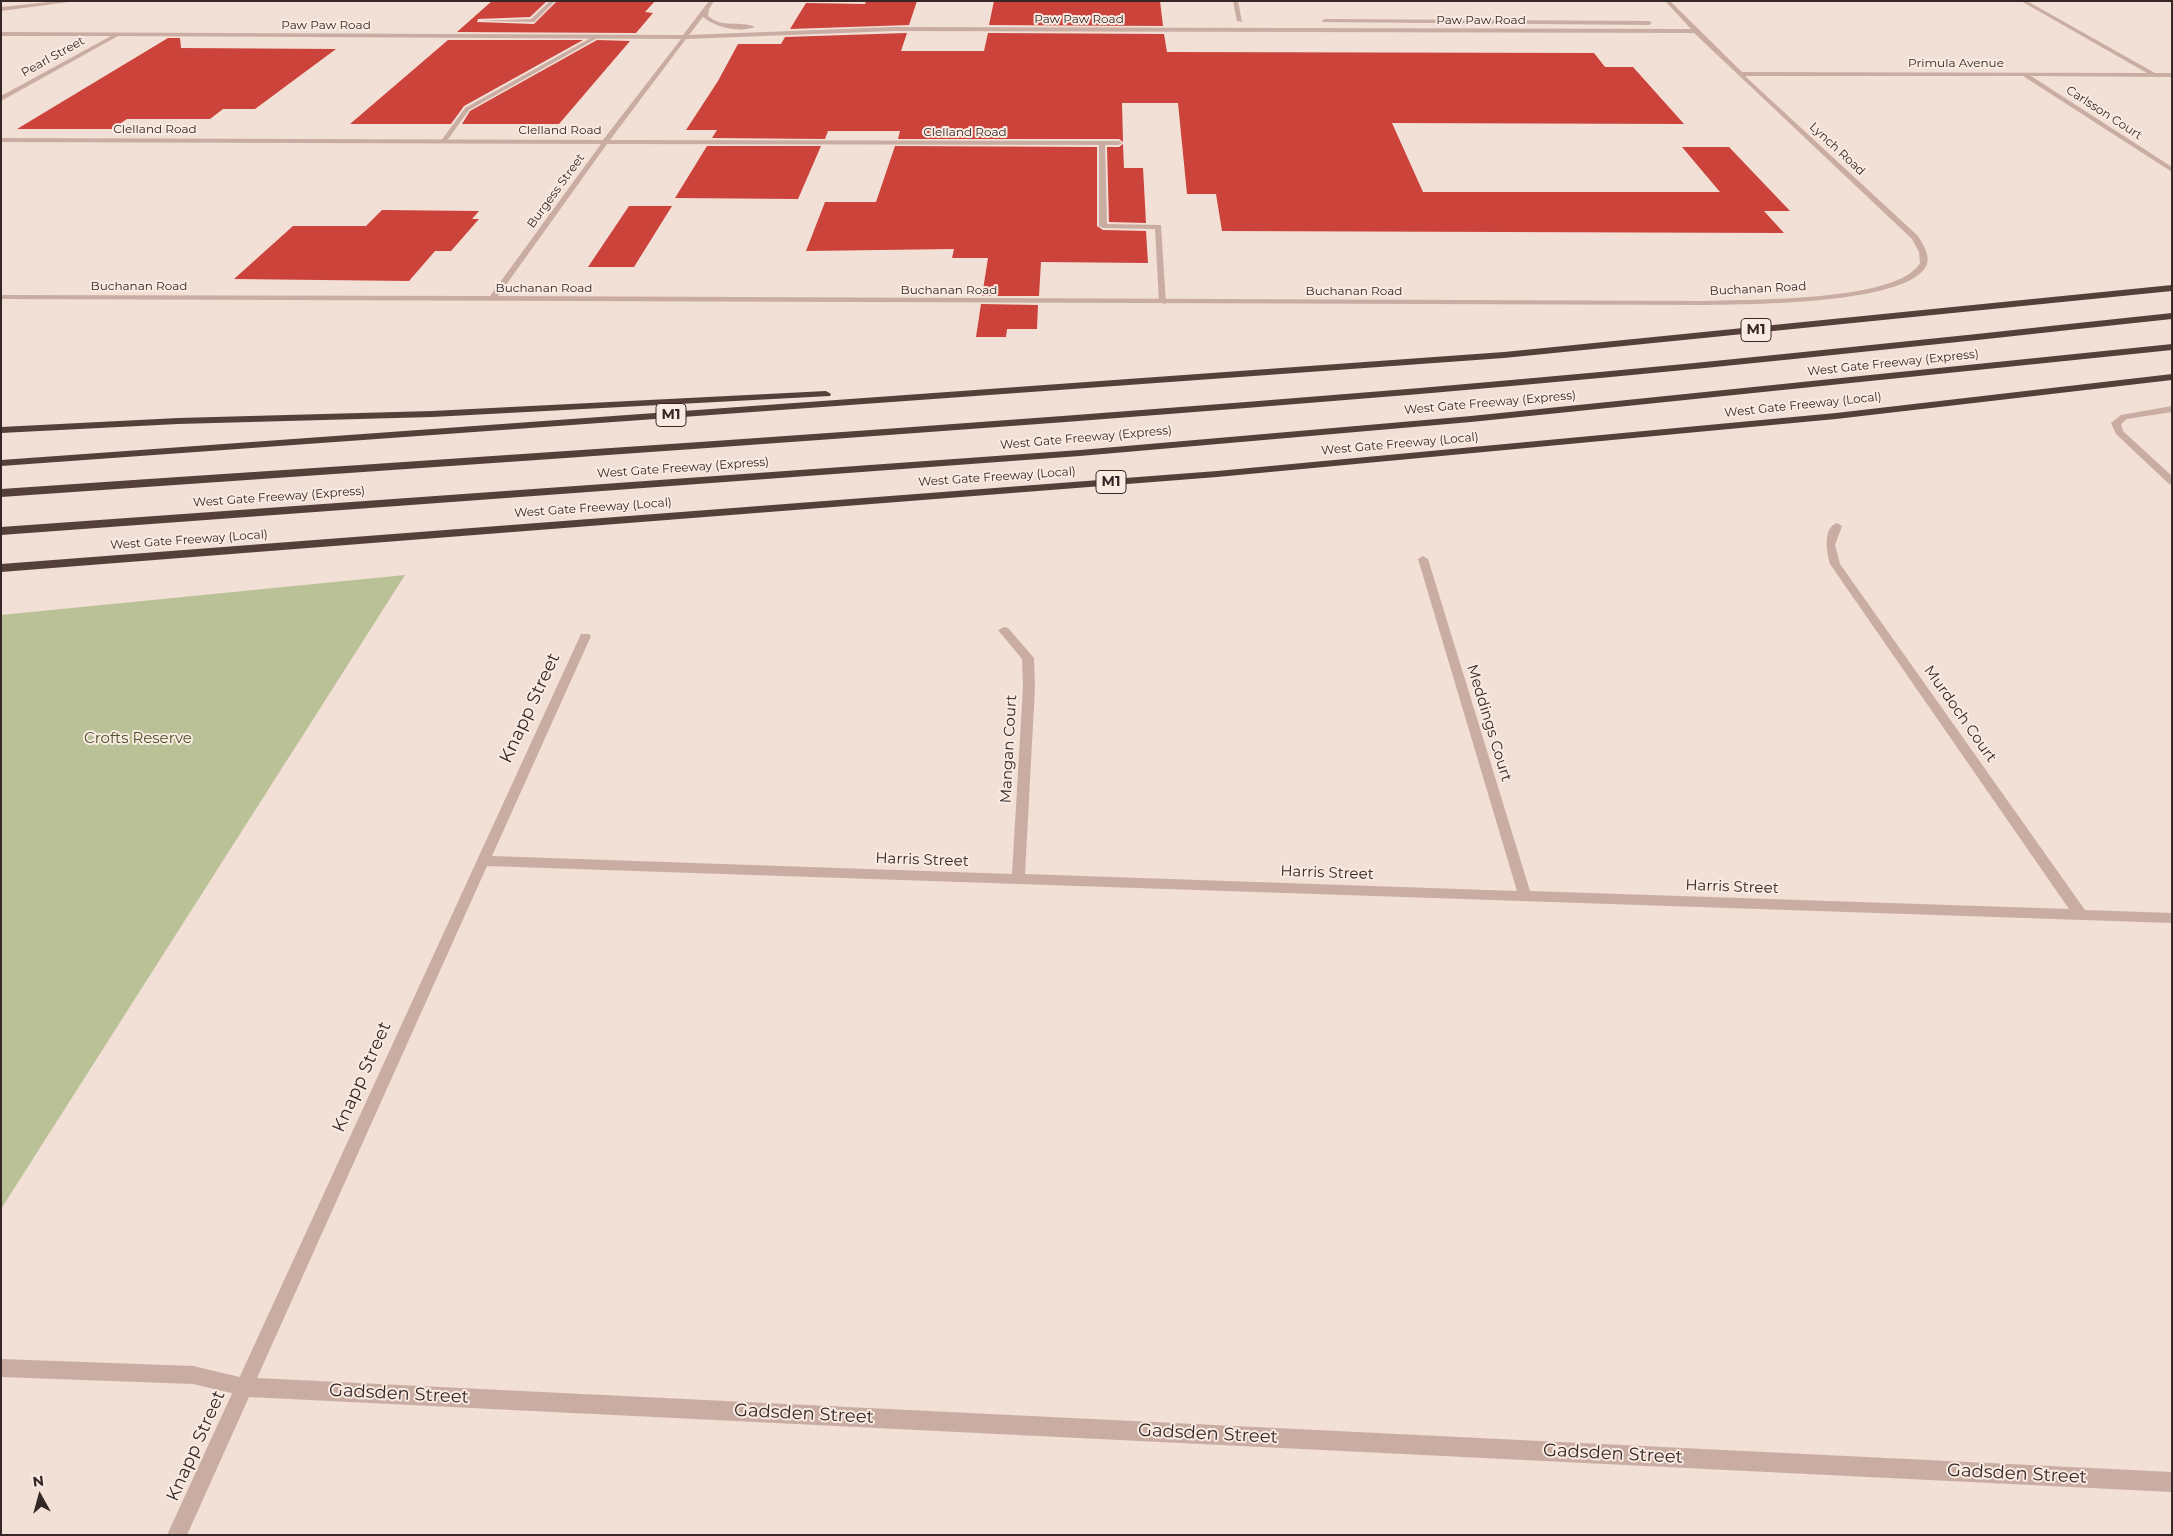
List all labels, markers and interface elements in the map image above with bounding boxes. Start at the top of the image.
street label: Paw Paw Road [1034,12,1124,26]
street label: Paw Paw Road [1436,13,1526,27]
street label: Paw Paw Road [281,18,371,32]
street label: Pearl Street [19,34,87,80]
street label: Primula Avenue [1908,56,2004,70]
street label: Carlsson Court [2063,83,2145,143]
street label: Lynch Road [1806,120,1868,178]
street label: Clelland Road [113,122,197,136]
street label: Clelland Road [518,123,602,137]
street label: Clelland Road [923,125,1007,139]
street label: Burgess Street [524,151,588,231]
street label: Buchanan Road [91,279,187,293]
street label: Buchanan Road [1709,279,1807,299]
street label: Buchanan Road [496,281,592,295]
street label: Buchanan Road [901,283,997,297]
street label: Buchanan Road [1306,284,1402,298]
road number: M1 [1741,318,1771,342]
street label: West Gate Freeway (Express) [1807,347,1979,379]
street label: West Gate Freeway (Express) [1403,388,1577,418]
street label: West Gate Freeway (Local) [1724,390,1882,420]
road number: M1 [656,404,686,426]
street label: West Gate Freeway (Express) [999,423,1173,453]
street label: West Gate Freeway (Local) [1321,430,1479,458]
street label: West Gate Freeway (Express) [597,455,769,481]
street label: West Gate Freeway (Local) [918,464,1076,490]
road number: M1 [1096,471,1126,494]
street label: West Gate Freeway (Express) [193,484,365,510]
street label: West Gate Freeway (Local) [514,495,672,521]
street label: West Gate Freeway (Local) [110,527,268,553]
street label: Knapp Street [495,650,565,766]
street label: Meddings Court [1463,662,1515,784]
street label: Murdoch Court [1920,662,2000,766]
street label: Mangan Court [997,694,1021,804]
park label: Crofts Reserve [84,730,192,748]
street label: Harris Street [875,849,969,871]
street label: Harris Street [1280,862,1374,884]
street label: Harris Street [1685,876,1779,898]
street label: Knapp Street [328,1018,396,1136]
street label: Gadsden Street [329,1380,469,1408]
street label: Knapp Street [162,1387,230,1505]
street label: Gadsden Street [734,1400,874,1428]
street label: Gadsden Street [1138,1420,1278,1448]
street label: Gadsden Street [1543,1440,1683,1468]
street label: Gadsden Street [1947,1460,2087,1488]
north arrow [15,1471,65,1521]
text: N [31,1471,45,1491]

